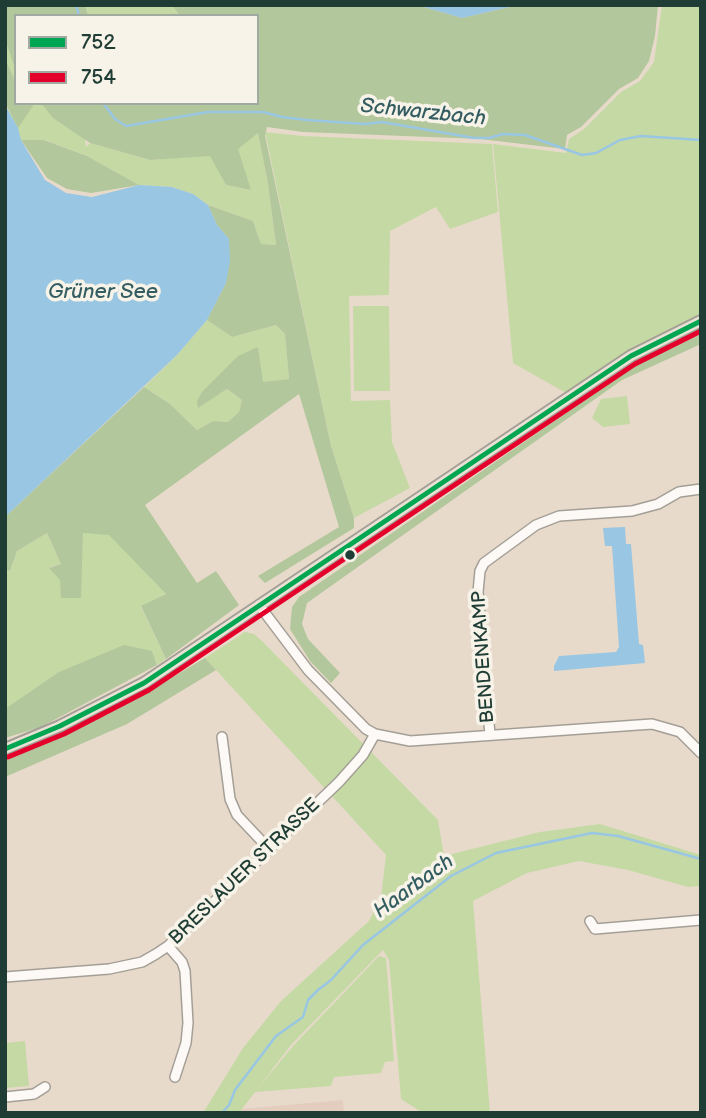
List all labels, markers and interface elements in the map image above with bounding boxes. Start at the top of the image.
legend [14,14,259,105]
text: 752 [81,30,116,55]
text: 754 [81,65,116,90]
water label: Schwarzbach [359,94,487,132]
water label: Grüner See [48,280,158,306]
unlabelled marker [343,548,357,562]
street label: BENDENKAMP [468,590,500,724]
street label: BRESLAUER STRASSE [165,794,325,950]
water label: Haarbach [369,849,459,925]

